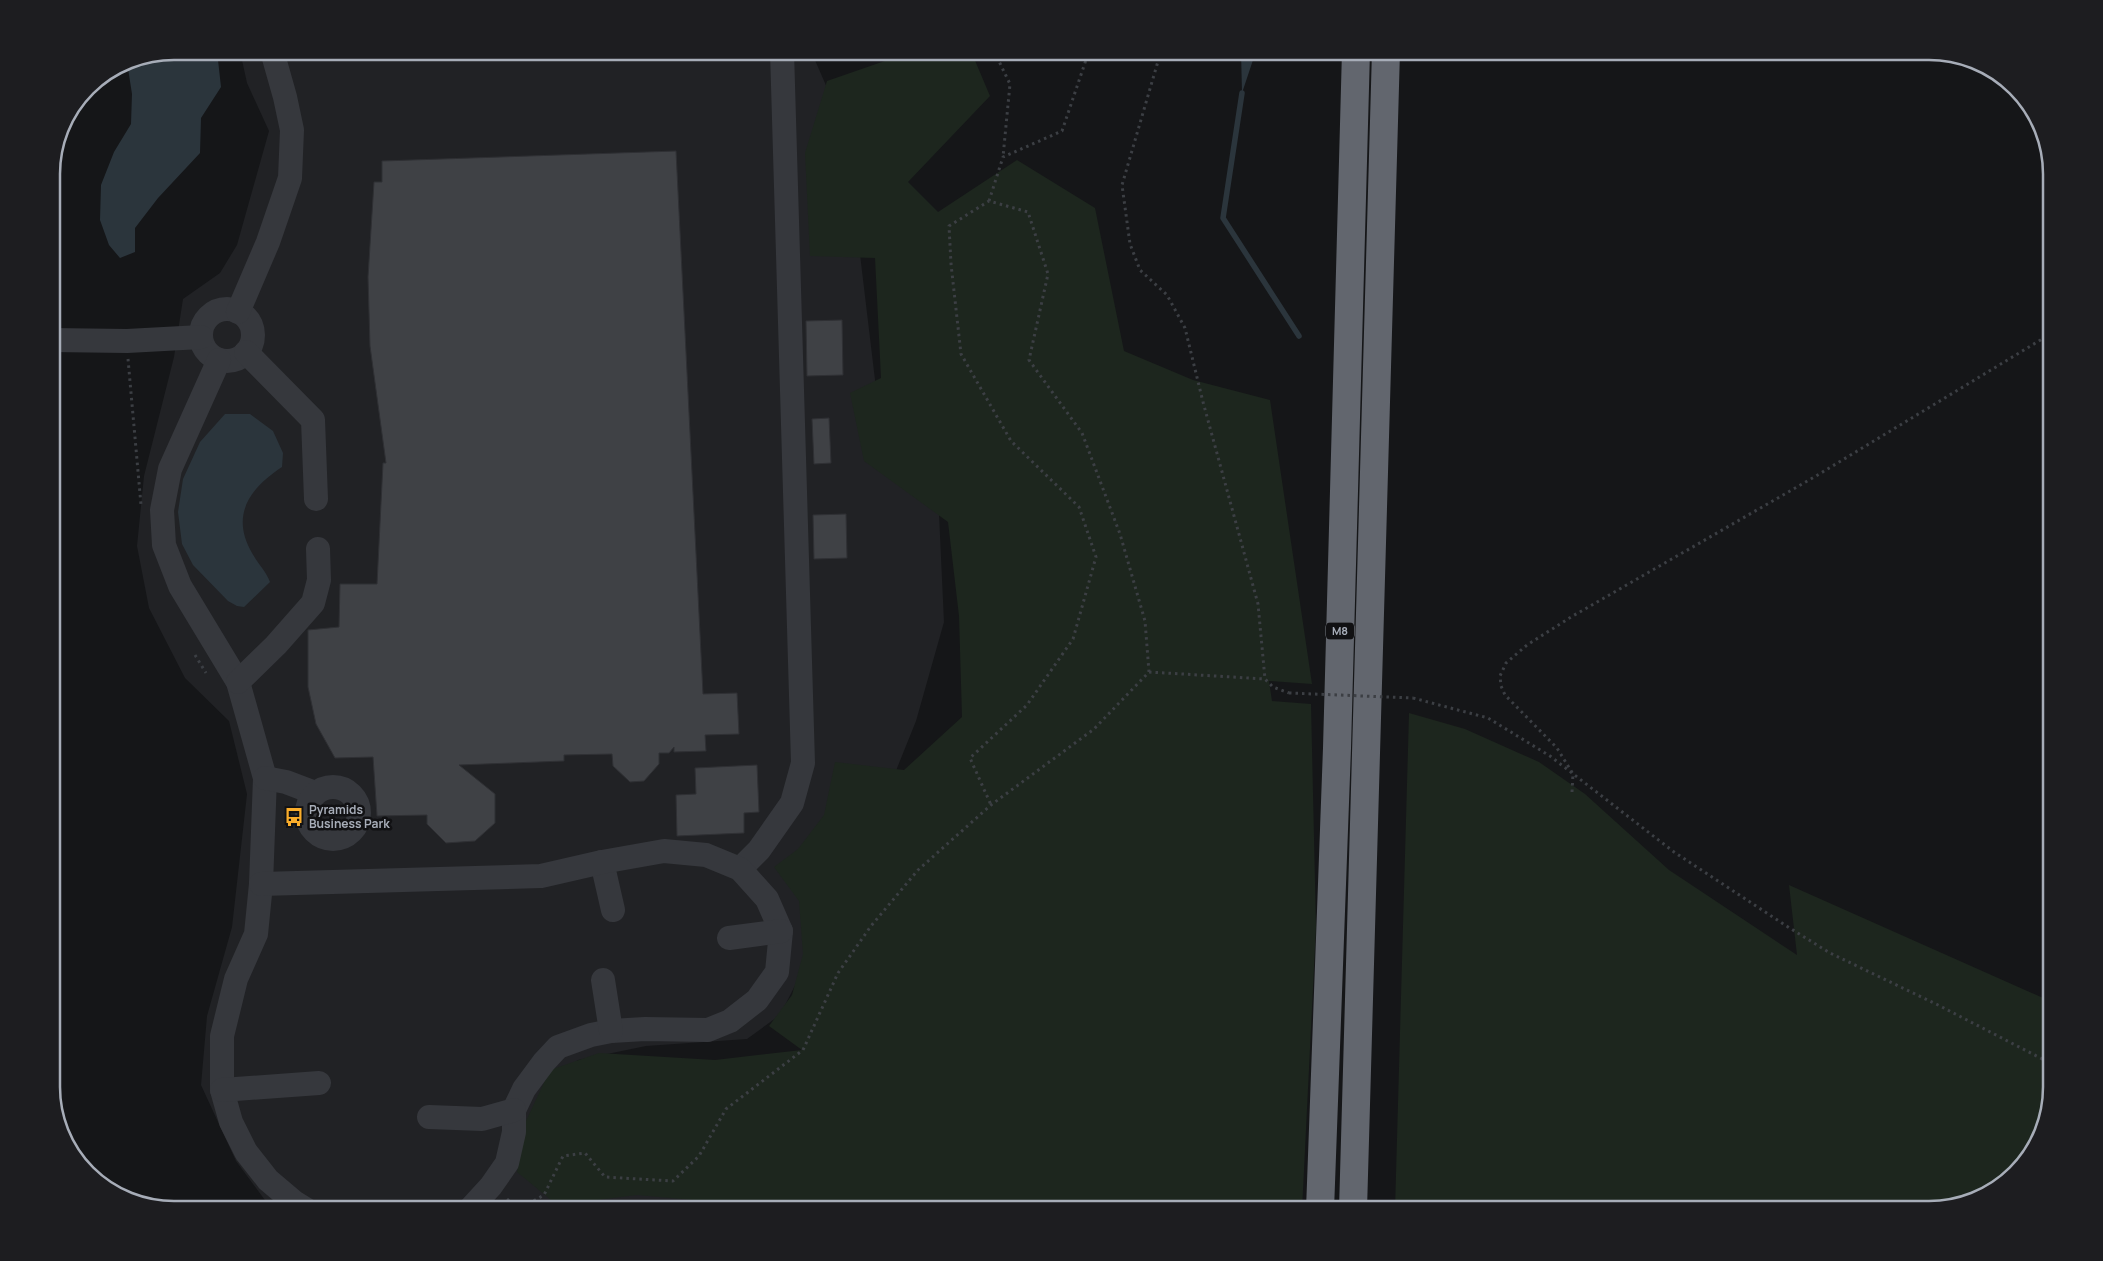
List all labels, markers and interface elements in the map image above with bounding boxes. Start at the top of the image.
road number: M8 [1326,622,1354,640]
place label: Pyramids Business Park [309,801,390,832]
bus stop icon: Pyramids Business Park [283,806,305,828]

